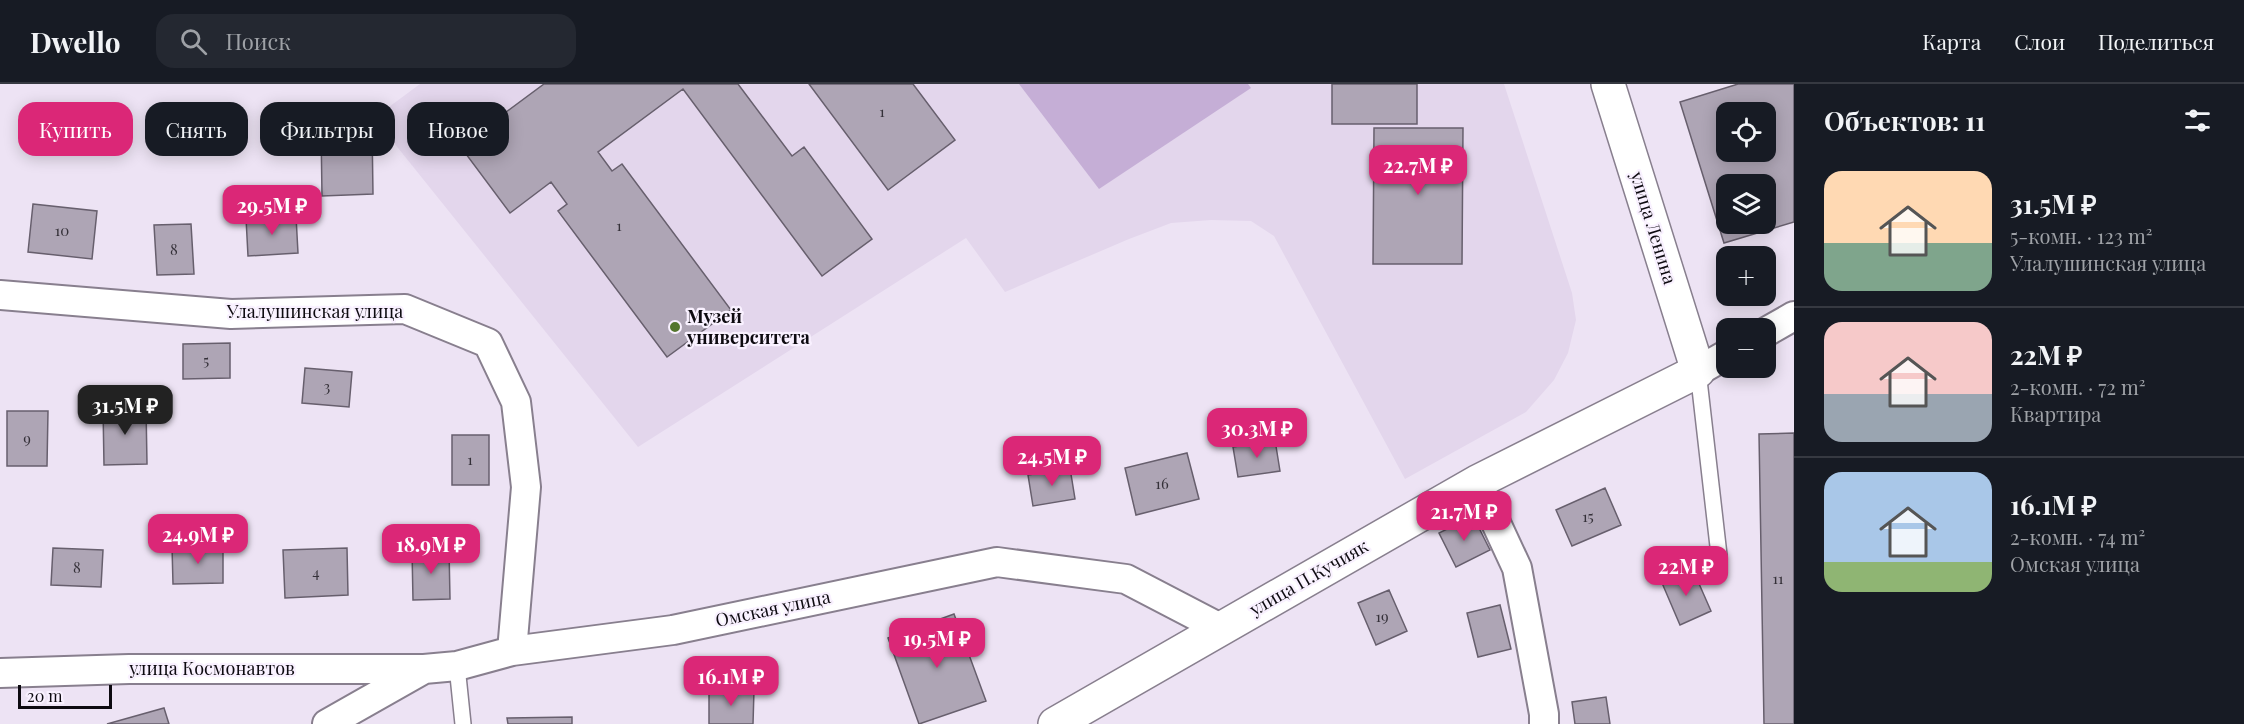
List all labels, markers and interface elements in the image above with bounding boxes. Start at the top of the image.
search box [156,14,576,68]
text: Dwello [30,23,120,60]
icon: search [177,25,210,58]
text: Поиск [225,26,291,56]
text: Карта [1922,27,1981,55]
text: Слои [2014,27,2065,55]
text: Поделиться [2098,27,2214,55]
house number: 1 [879,101,885,121]
chip: Купить [18,102,133,156]
chip: Снять [145,102,248,156]
chip: Фильтры [260,102,395,156]
chip: Новое [407,102,509,156]
map controls [1716,102,1776,378]
button: locate [1716,102,1776,162]
text: Объектов: 11 [1824,103,1985,138]
icon: filters [2181,104,2214,137]
pin: 22.7M ₽ [1363,145,1473,196]
text: 22.7M ₽ [1383,151,1453,178]
street label: улица Ленина [1625,168,1682,287]
button: layers [1716,174,1776,234]
pin: 29.5M ₽ [217,185,327,236]
text: 31.5M ₽ [2010,186,2097,221]
text: 29.5M ₽ [237,191,307,218]
icon: home [1872,195,1944,267]
house number: 1 [616,215,622,235]
house number: 10 [55,220,69,240]
text: 5-комн. · 123 m² [2010,222,2153,249]
house number: 8 [170,239,178,259]
button: + [1716,246,1776,306]
text: Улалушинская улица [2010,249,2206,276]
street label: Улалушинская улица [226,299,403,323]
place label: Музей университета [686,304,811,349]
button: − [1716,318,1776,378]
marker: Музей университета [668,320,682,334]
text: 22M ₽ [2010,337,2083,372]
icon: home [1872,346,1944,418]
house number: 5 [203,350,209,370]
text: 2-комн. · 72 m² [2010,373,2146,400]
house number: 3 [324,376,331,396]
pin: 31.5M ₽ [70,385,180,436]
text: 31.5M ₽ [92,391,158,418]
text: Квартира [2010,400,2101,427]
pin: 30.3M ₽ [1202,408,1312,459]
text: 30.3M ₽ [1221,414,1293,441]
house number: 9 [23,428,31,448]
pin: 24.5M ₽ [997,436,1107,487]
text: 24.5M ₽ [1017,442,1087,469]
house number: 1 [467,449,473,469]
house number: 16 [1155,473,1169,493]
text: 16.1M ₽ [2010,487,2097,522]
pin: 21.7M ₽ [1409,491,1519,542]
icon: home [1872,496,1944,568]
text: 21.7M ₽ [1430,497,1498,524]
house number: 15 [1582,506,1594,526]
pin: 24.9M ₽ [143,514,253,565]
text: 24.9M ₽ [162,520,234,547]
text: 2-комн. · 74 m² [2010,523,2145,550]
pin: 18.9M ₽ [376,524,486,575]
text: 18.9M ₽ [396,530,466,557]
street label: улица П.Кучияк [1244,533,1372,621]
pin: 22M ₽ [1644,546,1728,597]
text: Омская улица [2010,550,2140,577]
text: 22M ₽ [1658,552,1714,579]
house number: 8 [73,557,81,577]
house number: 4 [312,562,320,582]
house number: 11 [1772,568,1784,588]
street label: Омская улица [713,584,832,632]
house number: 19 [1375,606,1389,626]
pin: 19.5M ₽ [882,618,992,669]
text: 19.5M ₽ [903,624,971,651]
street label: улица Космонавтов [128,656,295,680]
pin: 16.1M ₽ [676,656,786,707]
text: 16.1M ₽ [698,662,764,689]
scale bar [18,682,112,710]
text: 20 m [27,685,62,706]

